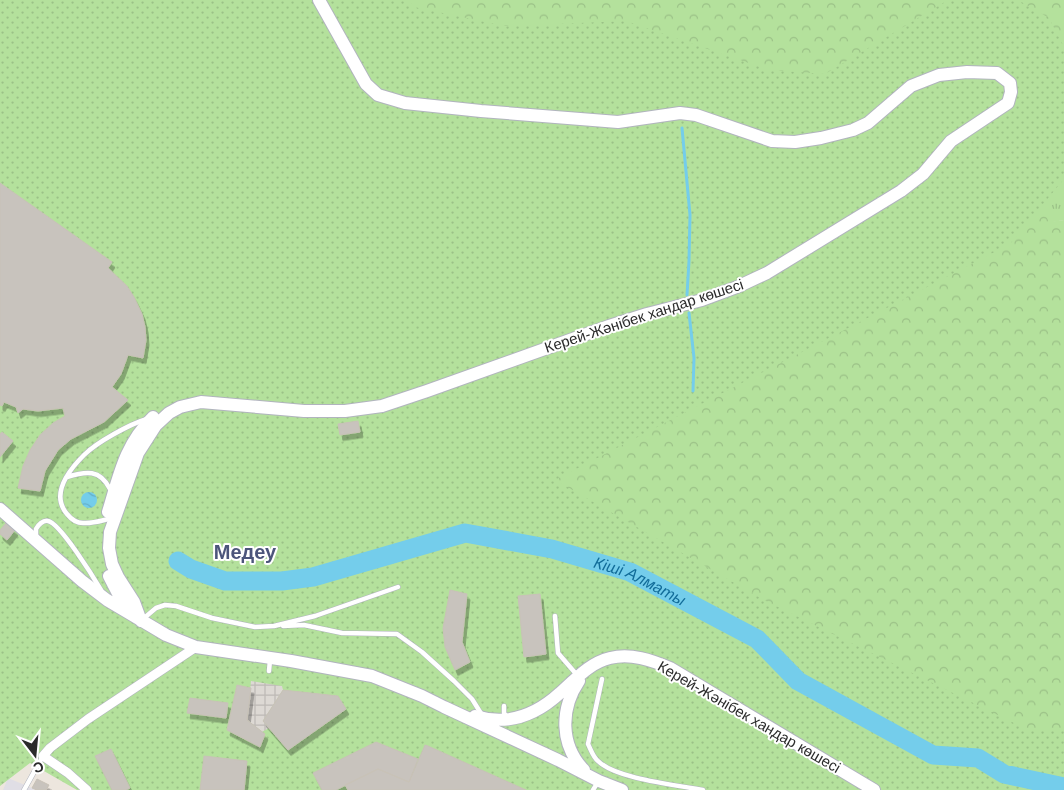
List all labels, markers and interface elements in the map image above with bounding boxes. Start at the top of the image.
street label: Керей-Жәнібек хандар көшесі [542,275,745,356]
district label: Медеу [214,541,277,563]
water label: Кіші Алматы [592,554,689,609]
street label: Керей-Жәнібек хандар көшесі [655,657,844,776]
north arrow [10,730,60,780]
text: С [32,758,46,777]

